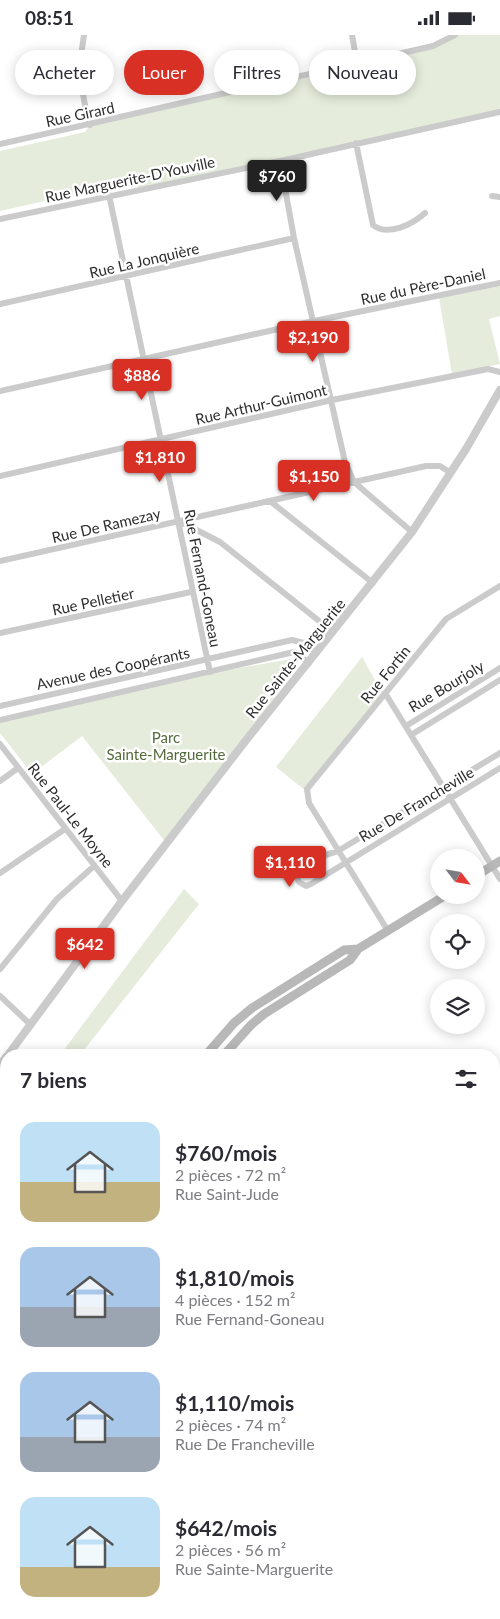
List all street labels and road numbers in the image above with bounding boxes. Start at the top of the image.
street label: Rue Girard [44,98,116,130]
street label: Rue Marguerite-D'Youville [44,152,217,206]
street label: Rue La Jonquière [87,239,201,281]
street label: Rue du Père-Daniel [359,264,487,308]
street label: Rue Arthur-Guimont [193,380,329,428]
street label: Rue De Ramezay [50,504,162,546]
street label: Rue Fernand-Goneau [181,508,225,648]
street label: Rue Pelletier [50,583,136,618]
street label: Rue Sainte-Marguerite [241,595,349,721]
street label: Rue Fortin [356,642,414,706]
street label: Avenue des Coopérants [35,643,191,693]
street label: Rue Bourjoly [405,656,487,715]
street label: Rue Paul-Le Moyne [25,759,117,871]
street label: Rue De Francheville [355,763,477,845]

